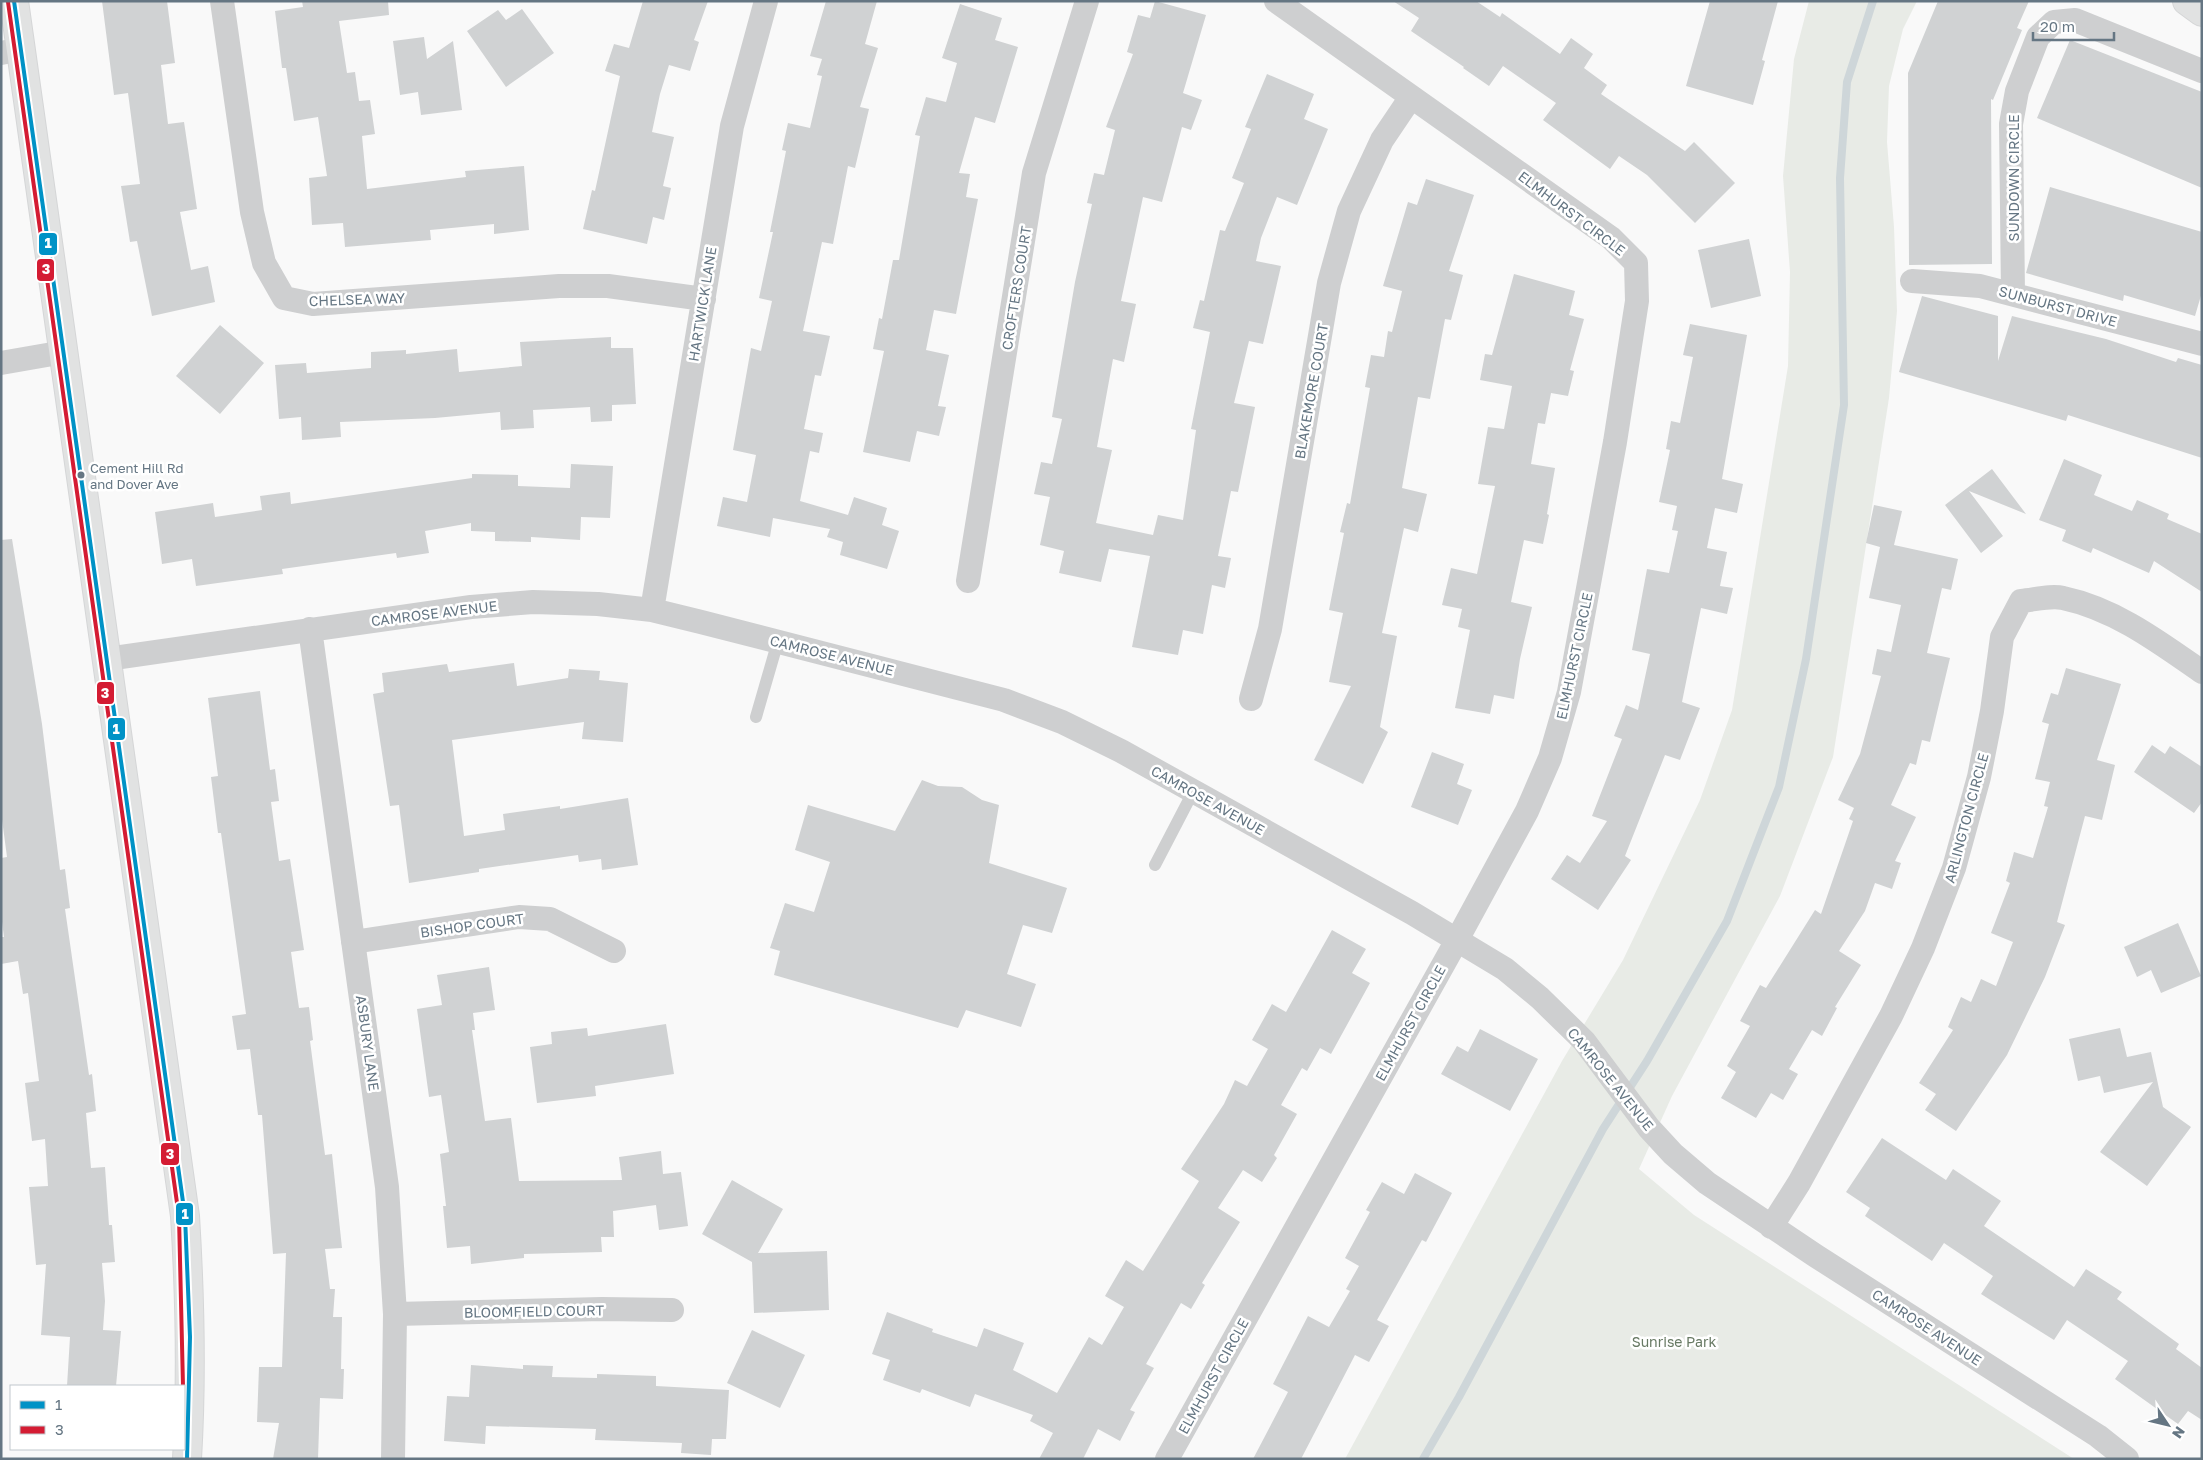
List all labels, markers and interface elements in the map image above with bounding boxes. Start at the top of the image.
scale bar [2033,10,2114,42]
text: 20 m [2040,17,2075,35]
street label: SUNDOWN CIRCLE [2005,115,2022,241]
street label: ELMHURST CIRCLE [1515,167,1629,259]
street label: CROFTERS COURT [998,224,1034,351]
line badge: 1 [38,232,58,256]
text: 1 [44,234,52,251]
street label: HARTWICK LANE [685,245,719,363]
line badge: 3 [36,258,55,282]
text: 3 [42,260,50,277]
street label: SUNBURST DRIVE [1997,282,2119,330]
street label: CHELSEA WAY [309,289,405,309]
street label: BLAKEMORE COURT [1291,322,1331,460]
place label: Cement Hill Rd and Dover Ave [90,460,183,492]
marker: Cement Hill Rd and Dover Ave [76,470,86,480]
street label: ELMHURST CIRCLE [1552,591,1596,721]
street label: CAMROSE AVENUE [370,597,498,629]
street label: CAMROSE AVENUE [768,631,896,679]
line badge: 3 [96,681,115,705]
text: 3 [101,684,109,701]
line badge: 1 [107,717,126,741]
text: 1 [112,720,120,737]
street label: ARLINGTON CIRCLE [1940,751,1992,885]
street label: CAMROSE AVENUE [1148,762,1268,838]
street label: BISHOP COURT [419,909,525,941]
street label: ELMHURST CIRCLE [1371,962,1449,1084]
street label: ASBURY LANE [353,994,383,1092]
street label: CAMROSE AVENUE [1564,1024,1658,1134]
line badge: 3 [160,1142,180,1166]
text: 3 [166,1145,174,1162]
line badge: 1 [175,1202,194,1226]
text: 1 [181,1205,189,1222]
street label: CAMROSE AVENUE [1869,1285,1985,1369]
street label: BLOOMFIELD COURT [464,1301,605,1321]
street label: ELMHURST CIRCLE [1174,1315,1252,1437]
park label: Sunrise Park [1632,1333,1716,1350]
legend [10,1385,185,1450]
text: 1 [55,1395,62,1413]
north arrow [2143,1400,2193,1450]
text: 3 [55,1420,64,1438]
text: N [2169,1424,2189,1442]

